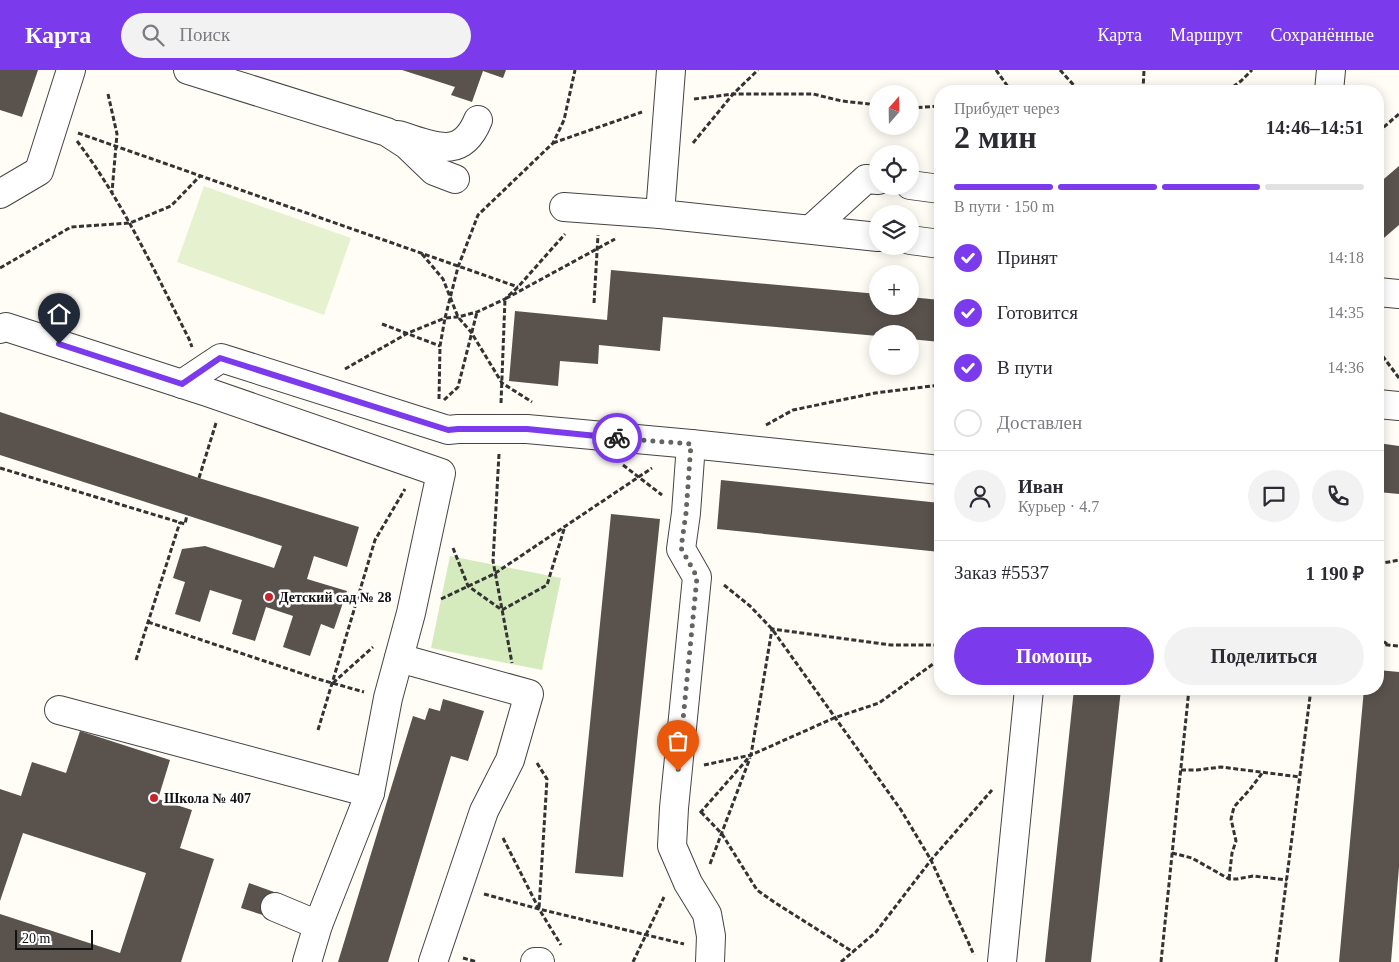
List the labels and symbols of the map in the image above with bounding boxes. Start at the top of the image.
north arrow [869,85,919,135]
pin [38,293,80,344]
courier [592,413,642,463]
place label: Детский сад № 28 [279,590,392,605]
marker: Детский сад № 28 [263,591,275,603]
pin [657,720,699,771]
place label: Школа № 407 [164,791,251,806]
marker: Школа № 407 [148,792,160,804]
scale bar [15,927,92,950]

